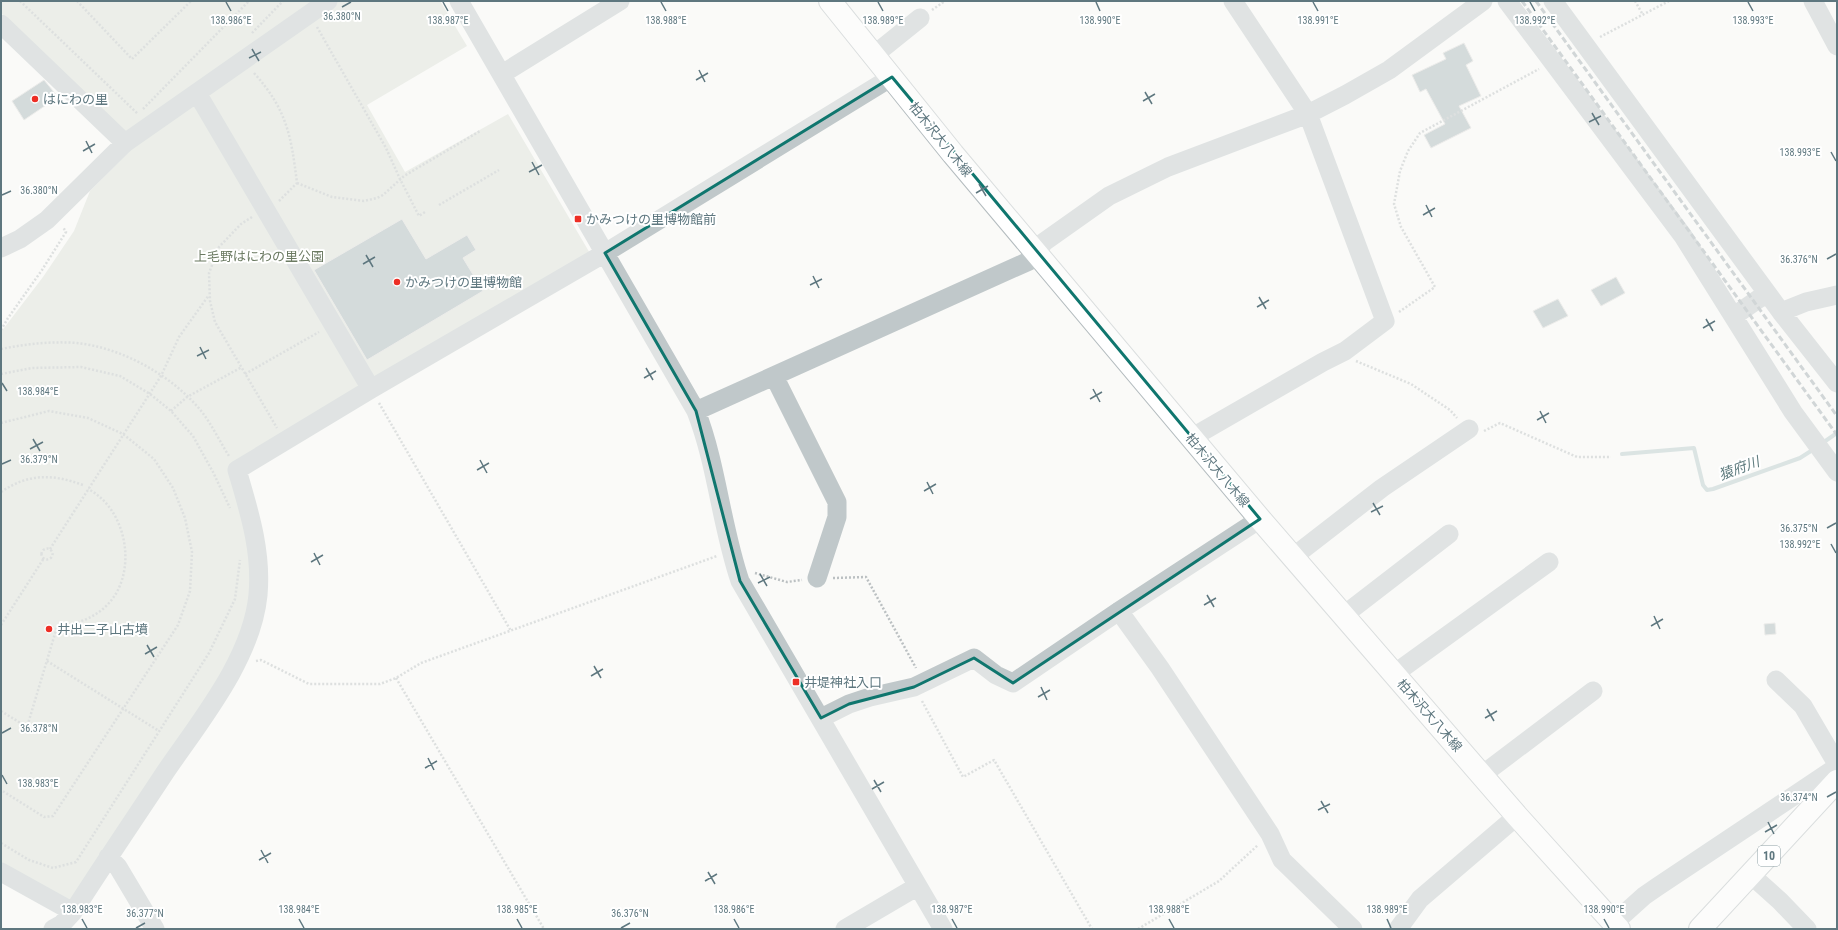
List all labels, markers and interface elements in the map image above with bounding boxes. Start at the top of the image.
text: 36.380°N [323,11,361,22]
text: 138.986°E [211,15,252,26]
text: 138.987°E [428,15,469,26]
text: 138.988°E [646,15,687,26]
text: 138.989°E [863,15,904,26]
text: 138.990°E [1080,15,1121,26]
text: 138.991°E [1298,15,1339,26]
text: 138.992°E [1515,15,1556,26]
text: 138.993°E [1733,15,1774,26]
place label: はにわの里 [43,92,108,107]
marker: はにわの里 [30,94,40,104]
street label: 柏木沢大八木線 [906,99,975,179]
text: 138.993°E [1780,147,1821,158]
text: 36.380°N [20,185,58,196]
place label: かみつけの里博物館前 [586,212,716,227]
marker: かみつけの里博物館前 [573,214,583,224]
park label: 上毛野はにわの里公園 [194,249,324,264]
text: 36.376°N [1780,254,1818,265]
place label: かみつけの里博物館 [405,275,522,290]
marker: かみつけの里博物館 [392,277,402,287]
text: 138.984°E [18,386,59,397]
street label: 柏木沢大八木線 [1183,431,1253,510]
water label: 猿府川 [1717,453,1763,483]
text: 36.379°N [20,454,58,465]
text: 36.375°N [1780,523,1818,534]
text: 138.992°E [1780,539,1821,550]
place label: 井出二子山古墳 [57,622,148,637]
marker: 井出二子山古墳 [44,624,54,634]
place label: 井堤神社入口 [804,675,882,690]
street label: 柏木沢大八木線 [1394,676,1465,755]
marker: 井堤神社入口 [791,677,801,687]
text: 36.378°N [20,723,58,734]
text: 138.983°E [18,778,59,789]
text: 36.374°N [1780,792,1818,803]
road number: 10 [1758,846,1780,866]
text: 138.983°E [62,904,103,915]
text: 138.984°E [279,904,320,915]
text: 138.985°E [497,904,538,915]
text: 138.986°E [714,904,755,915]
text: 138.987°E [932,904,973,915]
text: 138.988°E [1149,904,1190,915]
text: 138.989°E [1367,904,1408,915]
text: 138.990°E [1584,904,1625,915]
text: 36.377°N [126,908,164,919]
text: 36.376°N [611,908,649,919]

